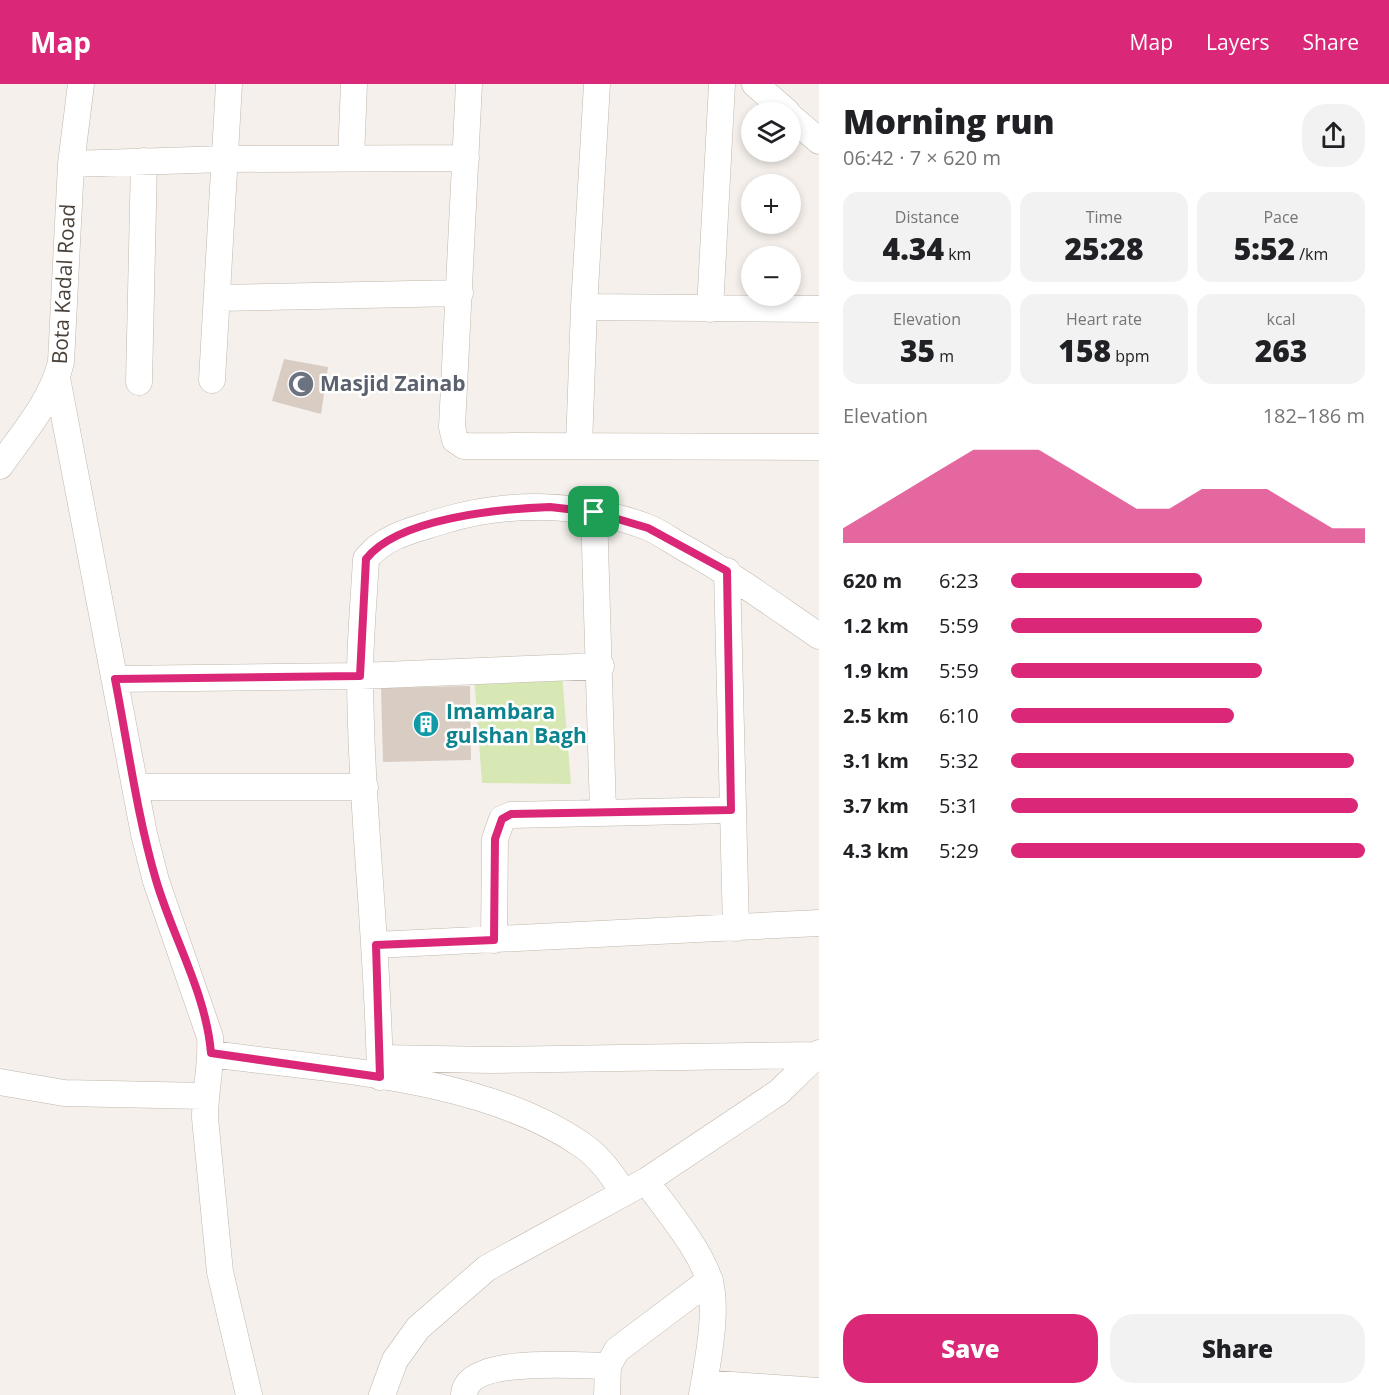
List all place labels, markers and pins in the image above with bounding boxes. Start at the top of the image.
mosque icon: Masjid Zainab [286,369,316,399]
place label: Masjid Zainab [320,369,466,397]
pin [568,486,619,537]
place label: Imambara gulshan Bagh [446,697,587,749]
building icon: Imambara gulshan Bagh [411,709,441,739]

